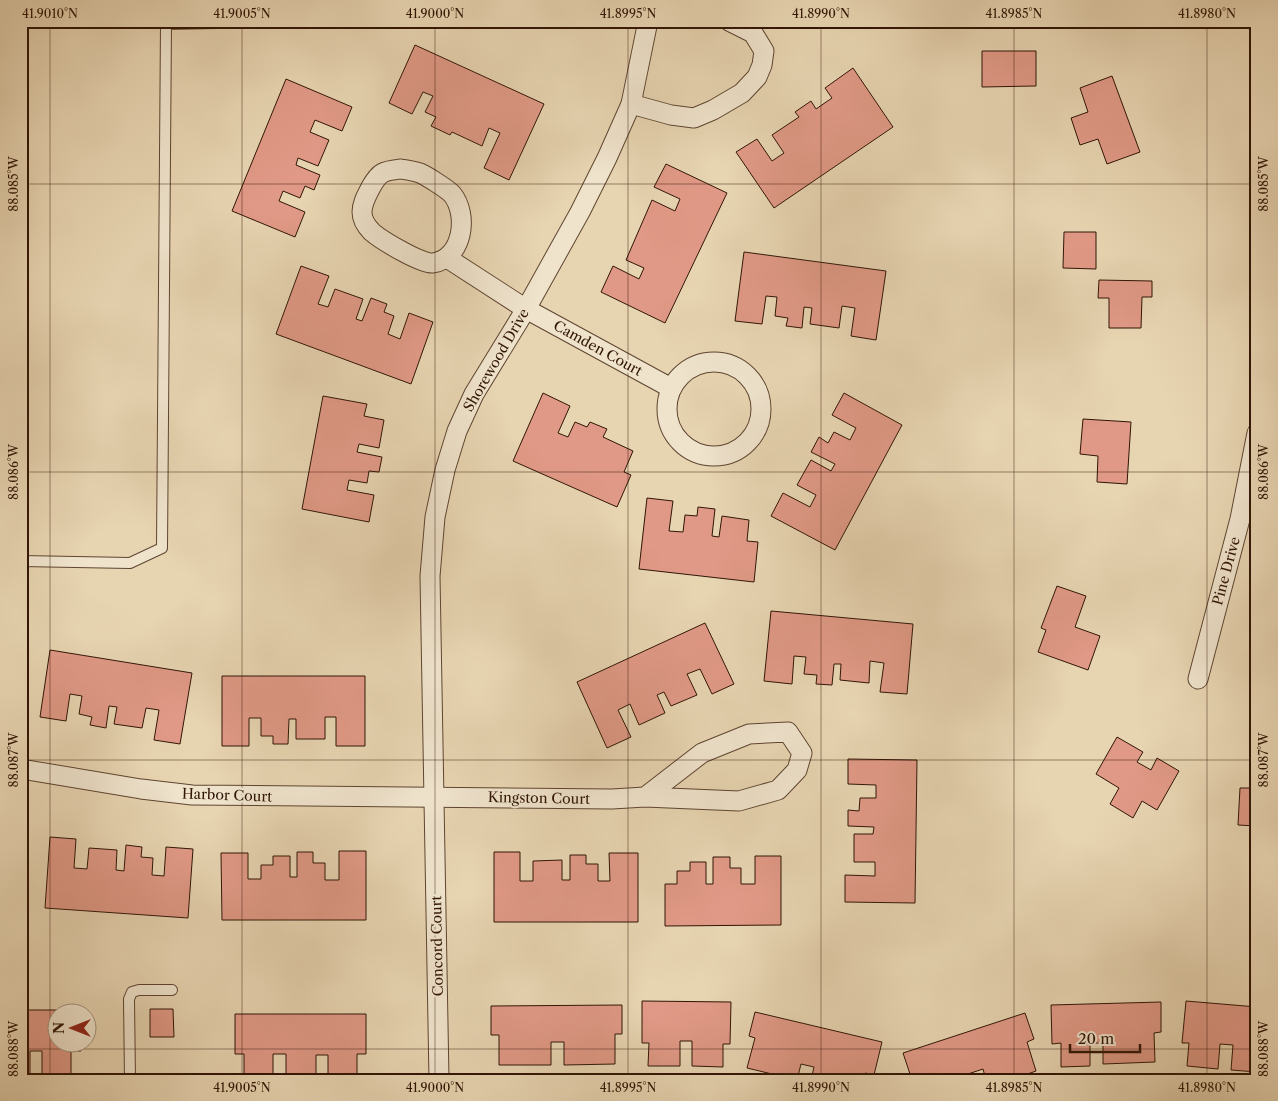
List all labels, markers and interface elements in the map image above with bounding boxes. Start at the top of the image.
text: 41.9010°N [22,6,78,21]
text: 41.9005°N [213,6,271,21]
text: 41.9000°N [406,6,464,21]
text: 41.8995°N [600,6,656,21]
text: 41.8990°N [792,6,850,21]
text: 41.8985°N [986,6,1042,21]
text: 41.8980°N [1178,6,1236,21]
text: 88.085°W [6,155,21,212]
text: 88.085°W [1256,155,1271,212]
street label: Shorewood Drive [459,305,533,415]
street label: Camden Court [550,316,646,380]
text: 88.086°W [6,443,21,500]
text: 88.086°W [1256,443,1271,500]
street label: Pine Drive [1208,535,1244,607]
text: 88.087°W [6,732,21,787]
text: 88.087°W [1256,732,1271,787]
street label: Harbor Court [182,784,273,806]
street label: Kingston Court [488,788,590,808]
street label: Concord Court [427,895,447,997]
north arrow [48,1004,98,1054]
text: 88.088°W [6,1020,21,1077]
text: 88.088°W [1256,1020,1271,1077]
scale bar [1070,1021,1140,1053]
text: N [50,1022,68,1034]
text: 20 m [1078,1029,1114,1048]
text: 41.9005°N [213,1080,271,1095]
text: 41.9000°N [406,1080,464,1095]
text: 41.8995°N [600,1080,656,1095]
text: 41.8990°N [792,1080,850,1095]
text: 41.8985°N [986,1080,1042,1095]
text: 41.8980°N [1178,1080,1236,1095]

